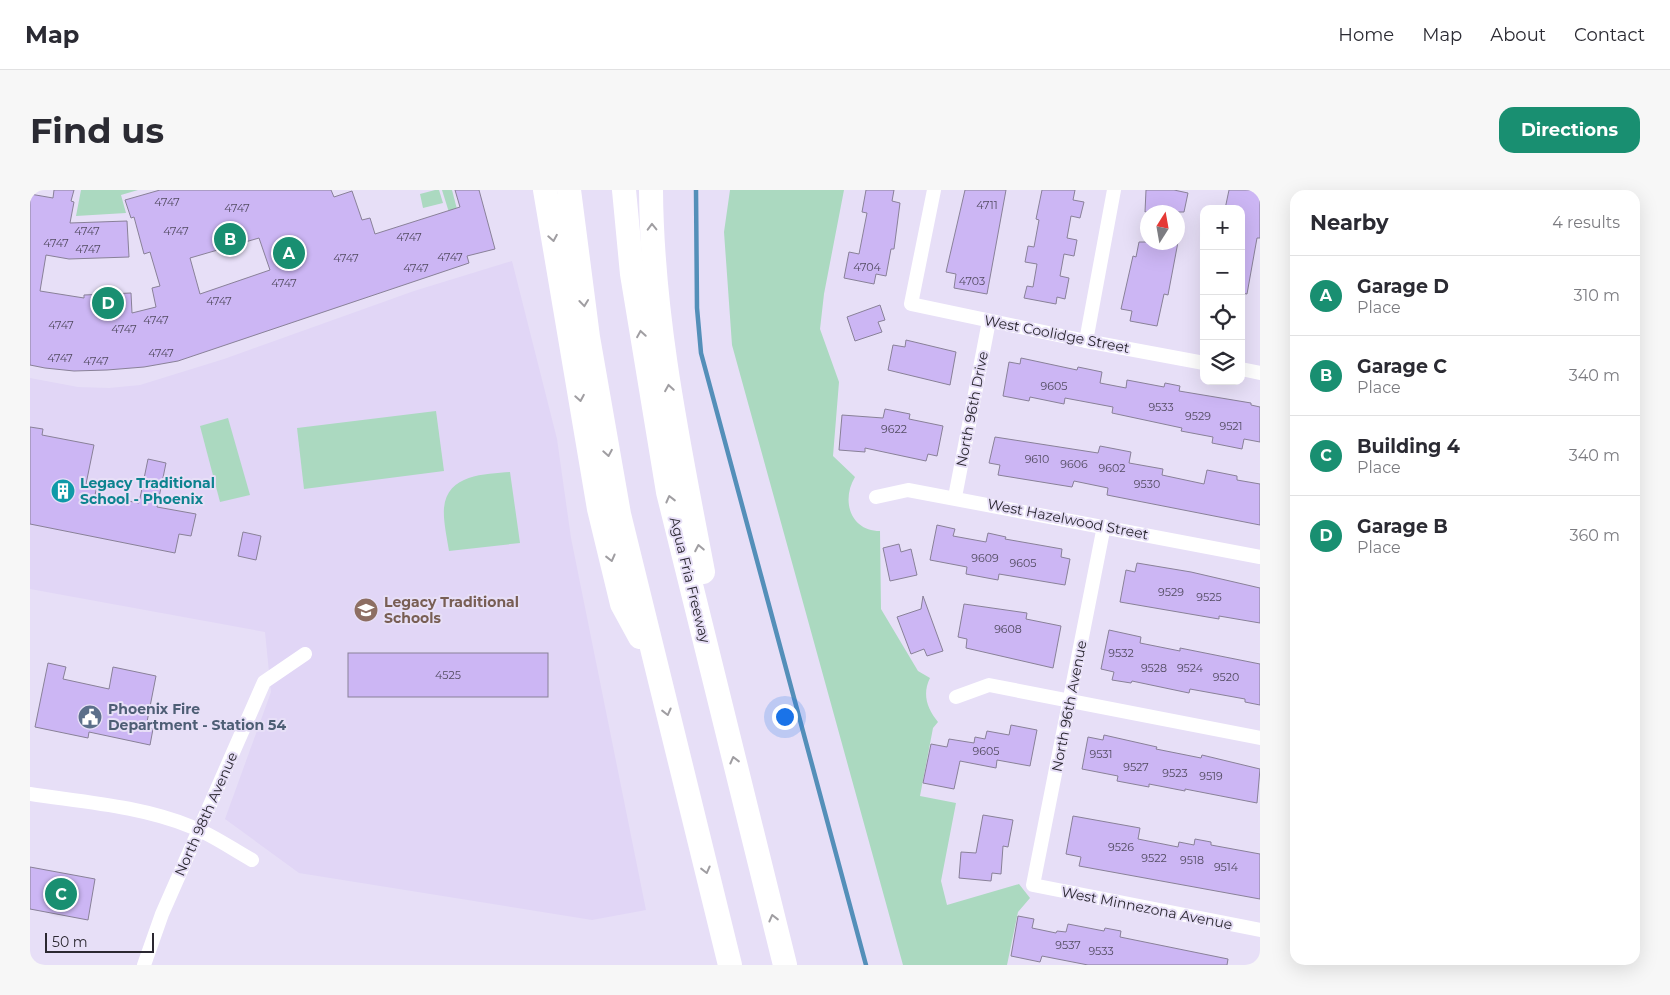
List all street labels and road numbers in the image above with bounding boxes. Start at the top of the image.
street label: West Coolidge Street [983,311,1131,357]
street label: North 96th Drive [952,350,992,468]
street label: West Hazelwood Street [986,495,1150,543]
street label: Agua Fria Freeway [666,515,714,645]
street label: North 96th Avenue [1047,639,1091,773]
street label: North 98th Avenue [171,749,241,879]
street label: West Minnezona Avenue [1060,883,1234,933]

